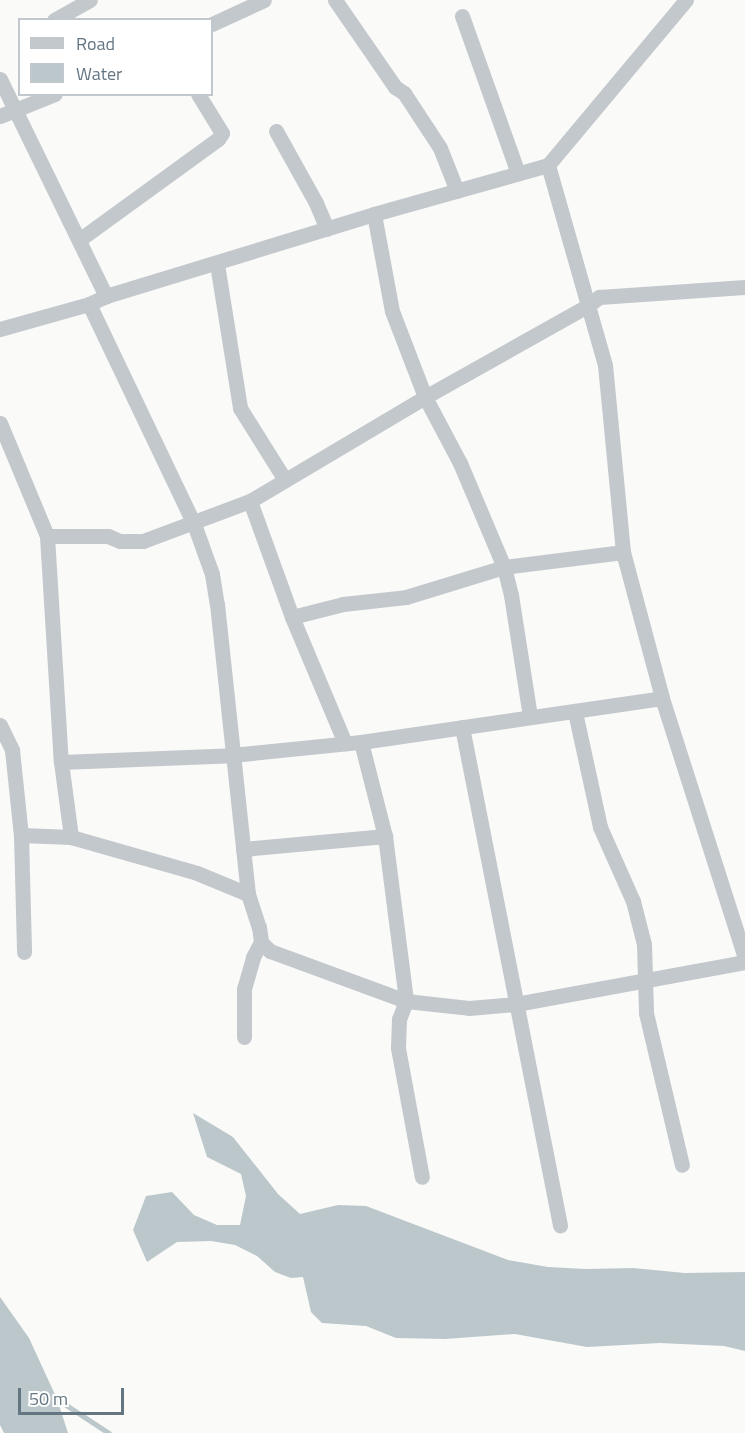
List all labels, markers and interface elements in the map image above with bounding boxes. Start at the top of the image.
legend [18,18,213,96]
text: Road [76,30,115,57]
text: Water [76,60,122,87]
scale bar [21,1376,128,1414]
text: 50 m [29,1385,68,1412]

